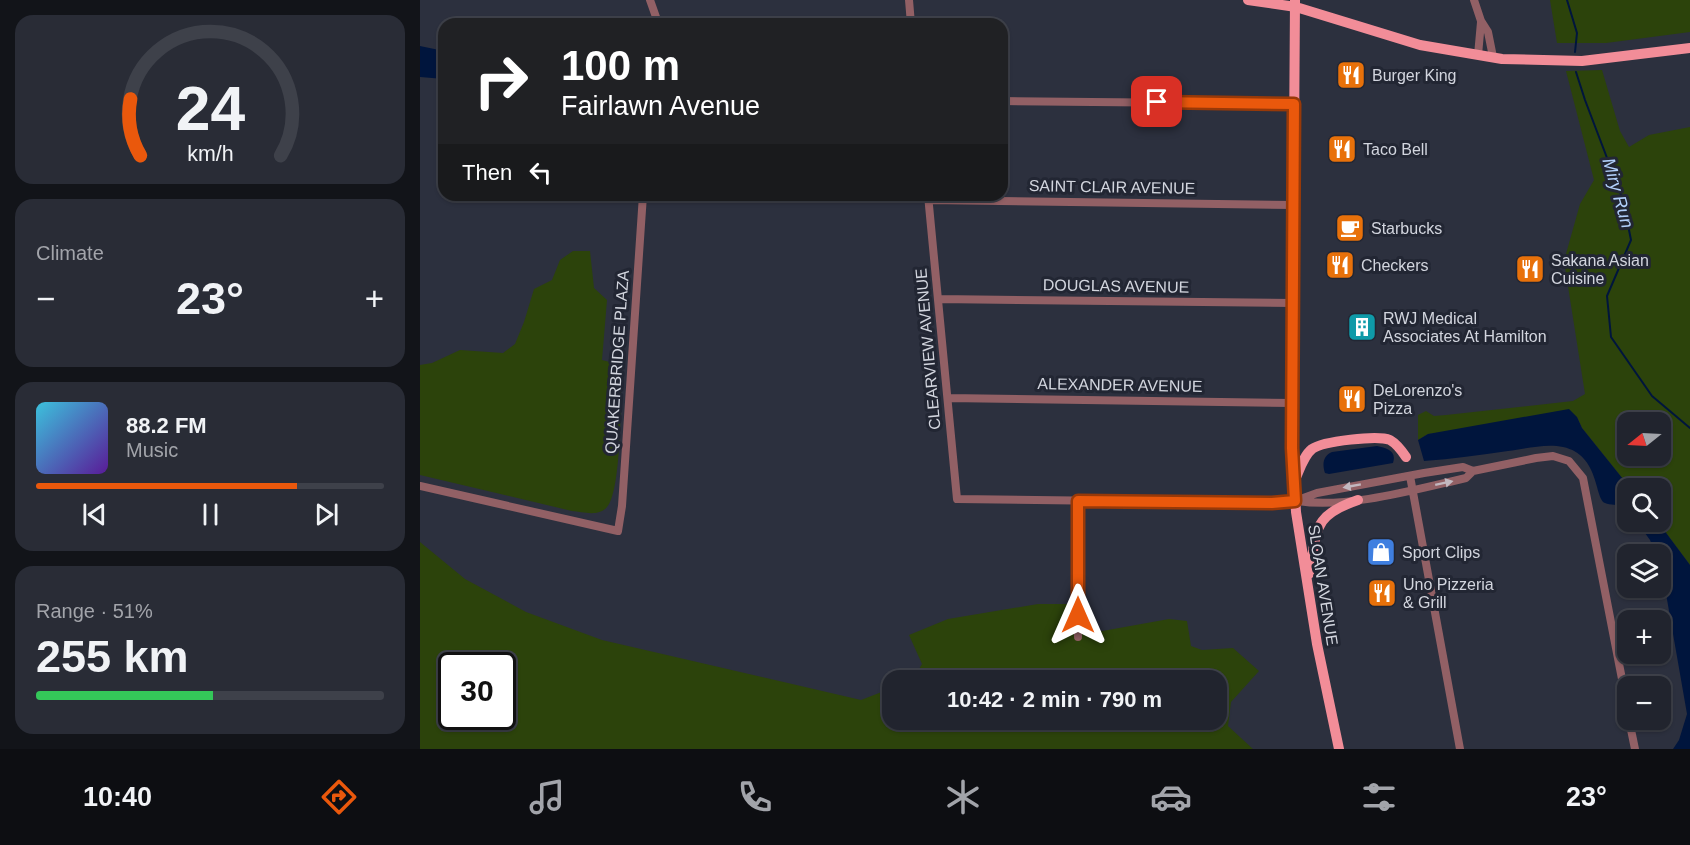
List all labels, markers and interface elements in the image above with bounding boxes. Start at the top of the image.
icon: right [462,42,540,120]
text: 100 m [561,42,680,89]
restaurant icon: Burger King [1335,59,1367,91]
place label: Burger King [1372,67,1457,84]
text: 24 [175,74,245,143]
pin [1131,76,1182,127]
icon: arrive [1140,85,1173,118]
text: Fairlawn Avenue [561,91,760,121]
restaurant icon: Taco Bell [1326,133,1358,165]
place label: Taco Bell [1363,141,1428,158]
text: km/h [187,143,233,167]
icon: left [524,156,557,189]
water label: Miry Run [1598,156,1638,230]
text: Then [462,160,512,185]
street label: SAINT CLAIR AVENUE [1029,177,1195,197]
cafe icon: Starbucks [1334,212,1366,244]
place label: Starbucks [1371,220,1442,237]
text: Climate [36,242,104,264]
restaurant icon: Checkers [1324,249,1356,281]
place label: Sakana Asian Cuisine [1551,252,1649,287]
restaurant icon: Sakana Asian Cuisine [1514,253,1546,285]
place label: Checkers [1361,257,1429,274]
street label: CLEARVIEW AVENUE [912,268,944,430]
street label: QUAKERBRIDGE PLAZA [602,269,632,454]
text: 23° [176,273,244,324]
street label: DOUGLAS AVENUE [1043,276,1189,296]
text: − [36,280,55,317]
text: + [365,280,384,317]
place label: RWJ Medical Associates At Hamilton [1383,310,1547,345]
building icon: RWJ Medical Associates At Hamilton [1346,311,1378,343]
street label: ALEXANDER AVENUE [1037,375,1203,395]
place label: DeLorenzo's Pizza [1373,382,1462,417]
restaurant icon: DeLorenzo's Pizza [1336,383,1368,415]
north arrow [1617,412,1671,466]
map controls [1617,412,1671,730]
text: 88.2 FM [126,413,207,438]
text: Music [126,439,178,461]
one-way arrow [1435,478,1454,487]
button: search [1617,478,1671,532]
one-way arrow [1342,482,1361,491]
icon: previous [78,498,111,531]
icon: pause [194,498,227,531]
icon: next [310,498,343,531]
street label: SLOAN AVENUE [1305,523,1341,647]
shop icon: Sport Clips [1365,536,1397,568]
place label: Sport Clips [1402,544,1480,561]
button: layers [1617,544,1671,598]
place label: Uno Pizzeria & Grill [1403,576,1494,611]
restaurant icon: Uno Pizzeria & Grill [1366,577,1398,609]
position arrow [1046,583,1110,647]
text: Range · 51% [36,600,153,622]
button: + [1617,610,1671,664]
text: 255 km [36,631,189,682]
speed limit sign: 30 [438,652,516,730]
button: − [1617,676,1671,730]
text: 10:42 · 2 min · 790 m [947,687,1162,712]
icon: directions [318,776,360,818]
icon: music [526,776,568,818]
icon: phone [734,776,776,818]
icon: climate [942,776,984,818]
icon: car [1150,776,1192,818]
icon: filters [1358,776,1400,818]
text: 10:40 [83,782,152,812]
text: 23° [1566,782,1607,812]

